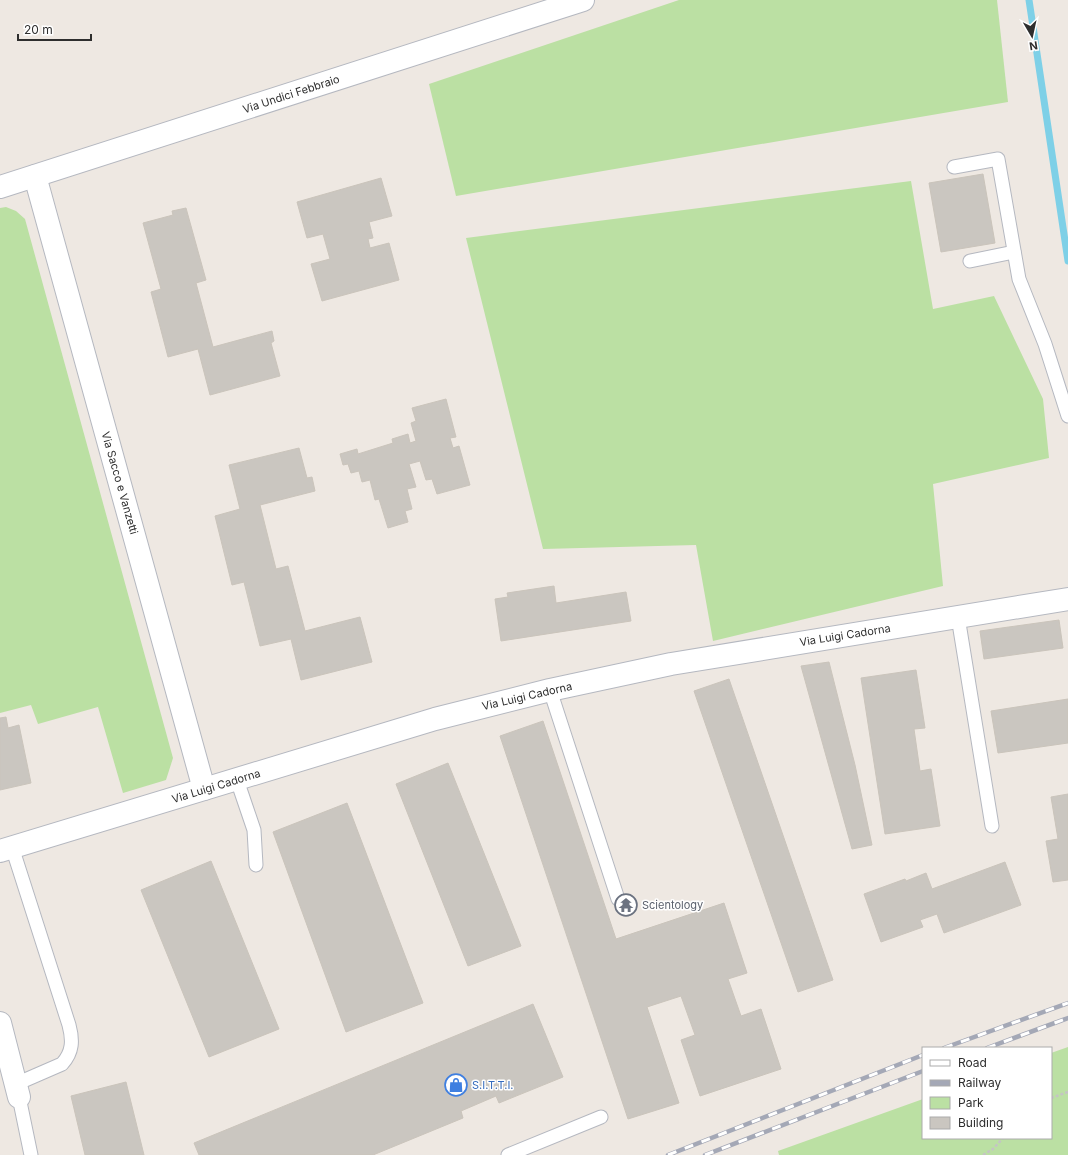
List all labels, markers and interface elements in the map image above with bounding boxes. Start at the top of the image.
scale bar [18,16,91,42]
north arrow [1012,16,1052,56]
text: 20 m [24,22,53,37]
text: N [1028,38,1039,53]
street label: Via Undici Febbraio [241,72,342,116]
street label: Via Sacco e Vanzetti [99,430,141,536]
street label: Via Luigi Cadorna [798,621,892,649]
street label: Via Luigi Cadorna [481,679,573,713]
street label: Via Luigi Cadorna [170,766,262,806]
temple icon: Scientology [613,892,639,918]
place label: Scientology [642,898,703,912]
legend [922,1047,1052,1139]
text: Road [958,1055,987,1070]
shop icon: S.I.T.T.I. [443,1072,469,1098]
text: Railway [958,1075,1002,1090]
place label: S.I.T.T.I. [472,1078,514,1092]
text: Park [958,1095,984,1110]
text: Building [958,1115,1003,1130]

